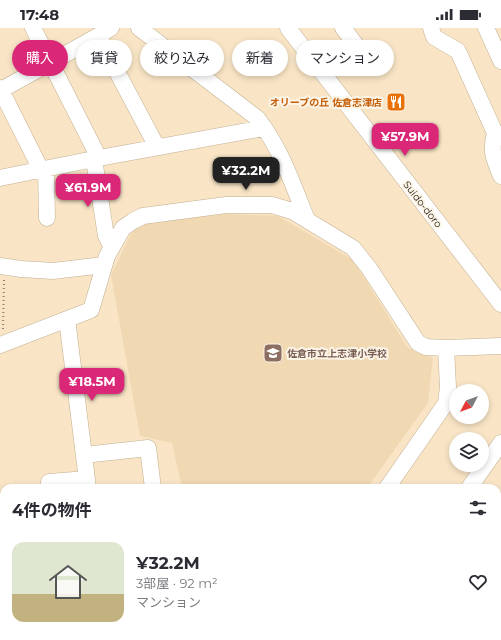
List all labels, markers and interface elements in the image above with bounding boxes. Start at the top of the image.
text: 17:48 [20,5,59,24]
chip: 購入 [12,40,68,76]
chip: 賃貸 [76,40,132,76]
chip: 絞り込み [140,40,224,76]
chip: 新着 [232,40,288,76]
chip: マンション [296,40,394,76]
restaurant icon: オリーブの丘 佐倉志津店 [385,91,407,113]
place label: オリーブの丘 佐倉志津店 [270,96,382,109]
pin: ¥57.9M [372,123,438,157]
text: ¥57.9M [381,128,429,144]
pin: ¥32.2M [213,157,279,191]
text: ¥32.2M [222,162,270,178]
pin: ¥61.9M [55,174,121,208]
street label: Suido-doro [400,178,445,230]
text: ¥61.9M [65,179,111,195]
school or university icon: 佐倉市立上志津小学校 [262,342,284,364]
place label: 佐倉市立上志津小学校 [287,347,387,360]
pin: ¥18.5M [59,368,125,402]
text: ¥18.5M [68,373,116,389]
north arrow [449,384,489,424]
map controls [449,384,489,472]
button: layers [449,432,489,472]
icon: filters [467,497,489,519]
text: 4件の物件 [12,500,92,520]
text: ¥32.2M [136,553,200,573]
icon: home [44,558,92,606]
icon: heart [467,571,489,593]
text: 3部屋 · 92 m² [136,575,218,591]
text: マンション [136,594,201,610]

